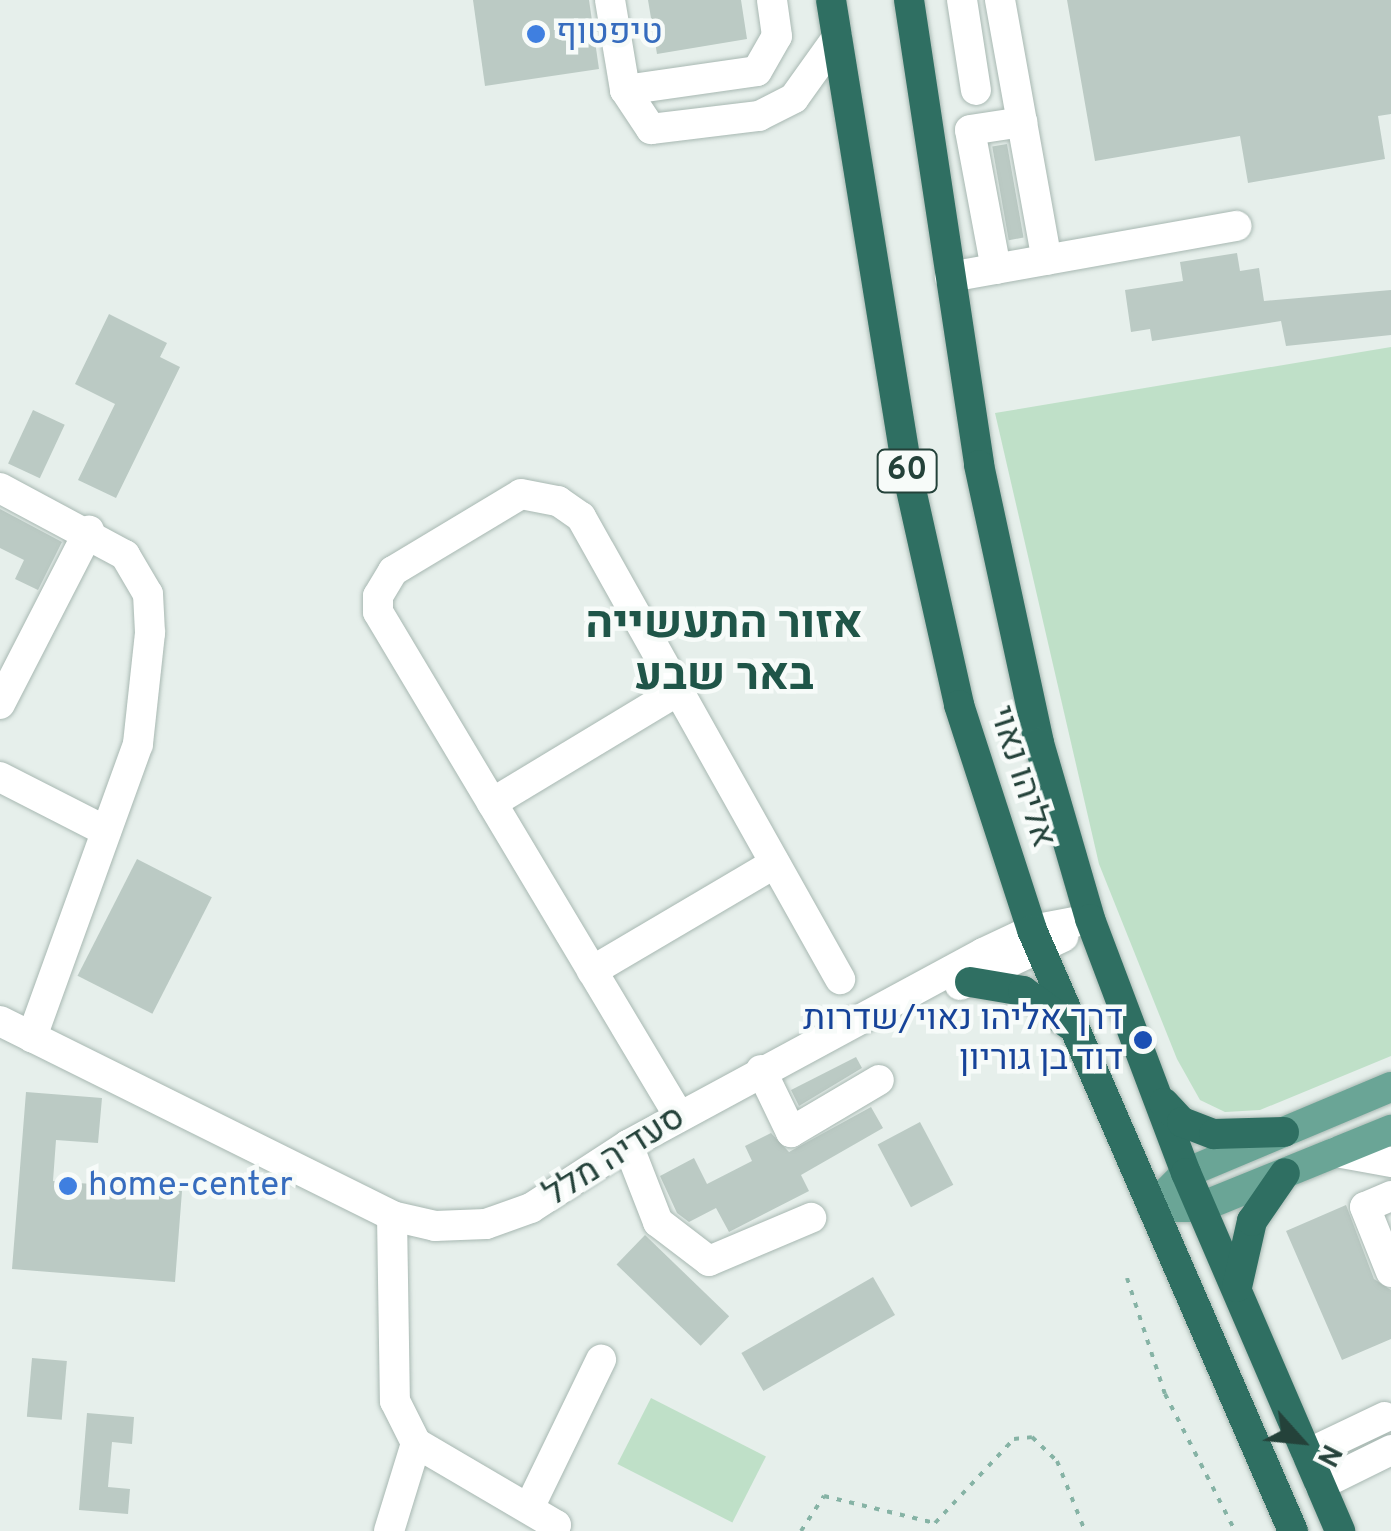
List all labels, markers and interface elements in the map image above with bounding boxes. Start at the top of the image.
place label: טיפטוף [556,13,663,55]
marker: טיפטוף [525,23,547,45]
road number: 60 [874,444,940,498]
district label: אזור התעשייה באר שבע [585,599,863,705]
street label: אליהו נאוי [978,701,1064,853]
place label: דרך אליהו נאוי/שדרות דוד בן גוריון [803,999,1123,1081]
marker: דרך אליהו נאוי/שדרות דוד בן גוריון [1132,1029,1154,1051]
street label: סעדיה מלל [537,1097,693,1217]
place label: home-center [88,1165,293,1207]
marker: home-center [57,1175,79,1197]
north arrow [1251,1391,1351,1491]
text: N [1307,1437,1348,1472]

